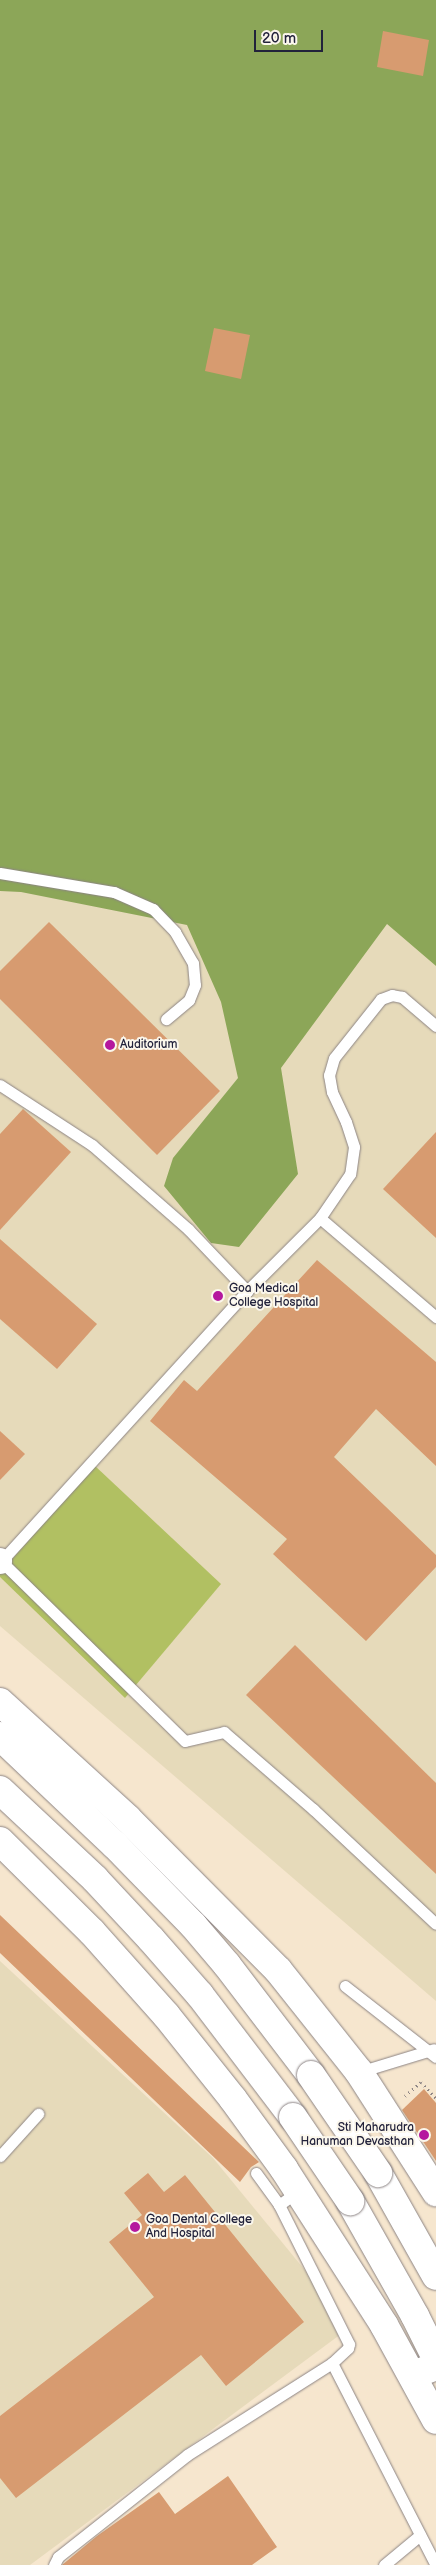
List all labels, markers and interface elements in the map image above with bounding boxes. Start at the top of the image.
scale bar [256,20,325,52]
text: 20 m [262,29,296,48]
place label: Auditorium [120,1038,177,1052]
marker: Auditorium [104,1039,116,1051]
place label: Goa Medical College Hospital [229,1282,318,1310]
marker: Goa Medical College Hospital [211,1289,225,1303]
place label: Sti Maharudra Hanuman Devasthan [300,2121,414,2149]
marker: Sti Maharudra Hanuman Devasthan [418,2129,430,2141]
place label: Goa Dental College And Hospital [146,2213,252,2241]
marker: Goa Dental College And Hospital [128,2220,142,2234]

